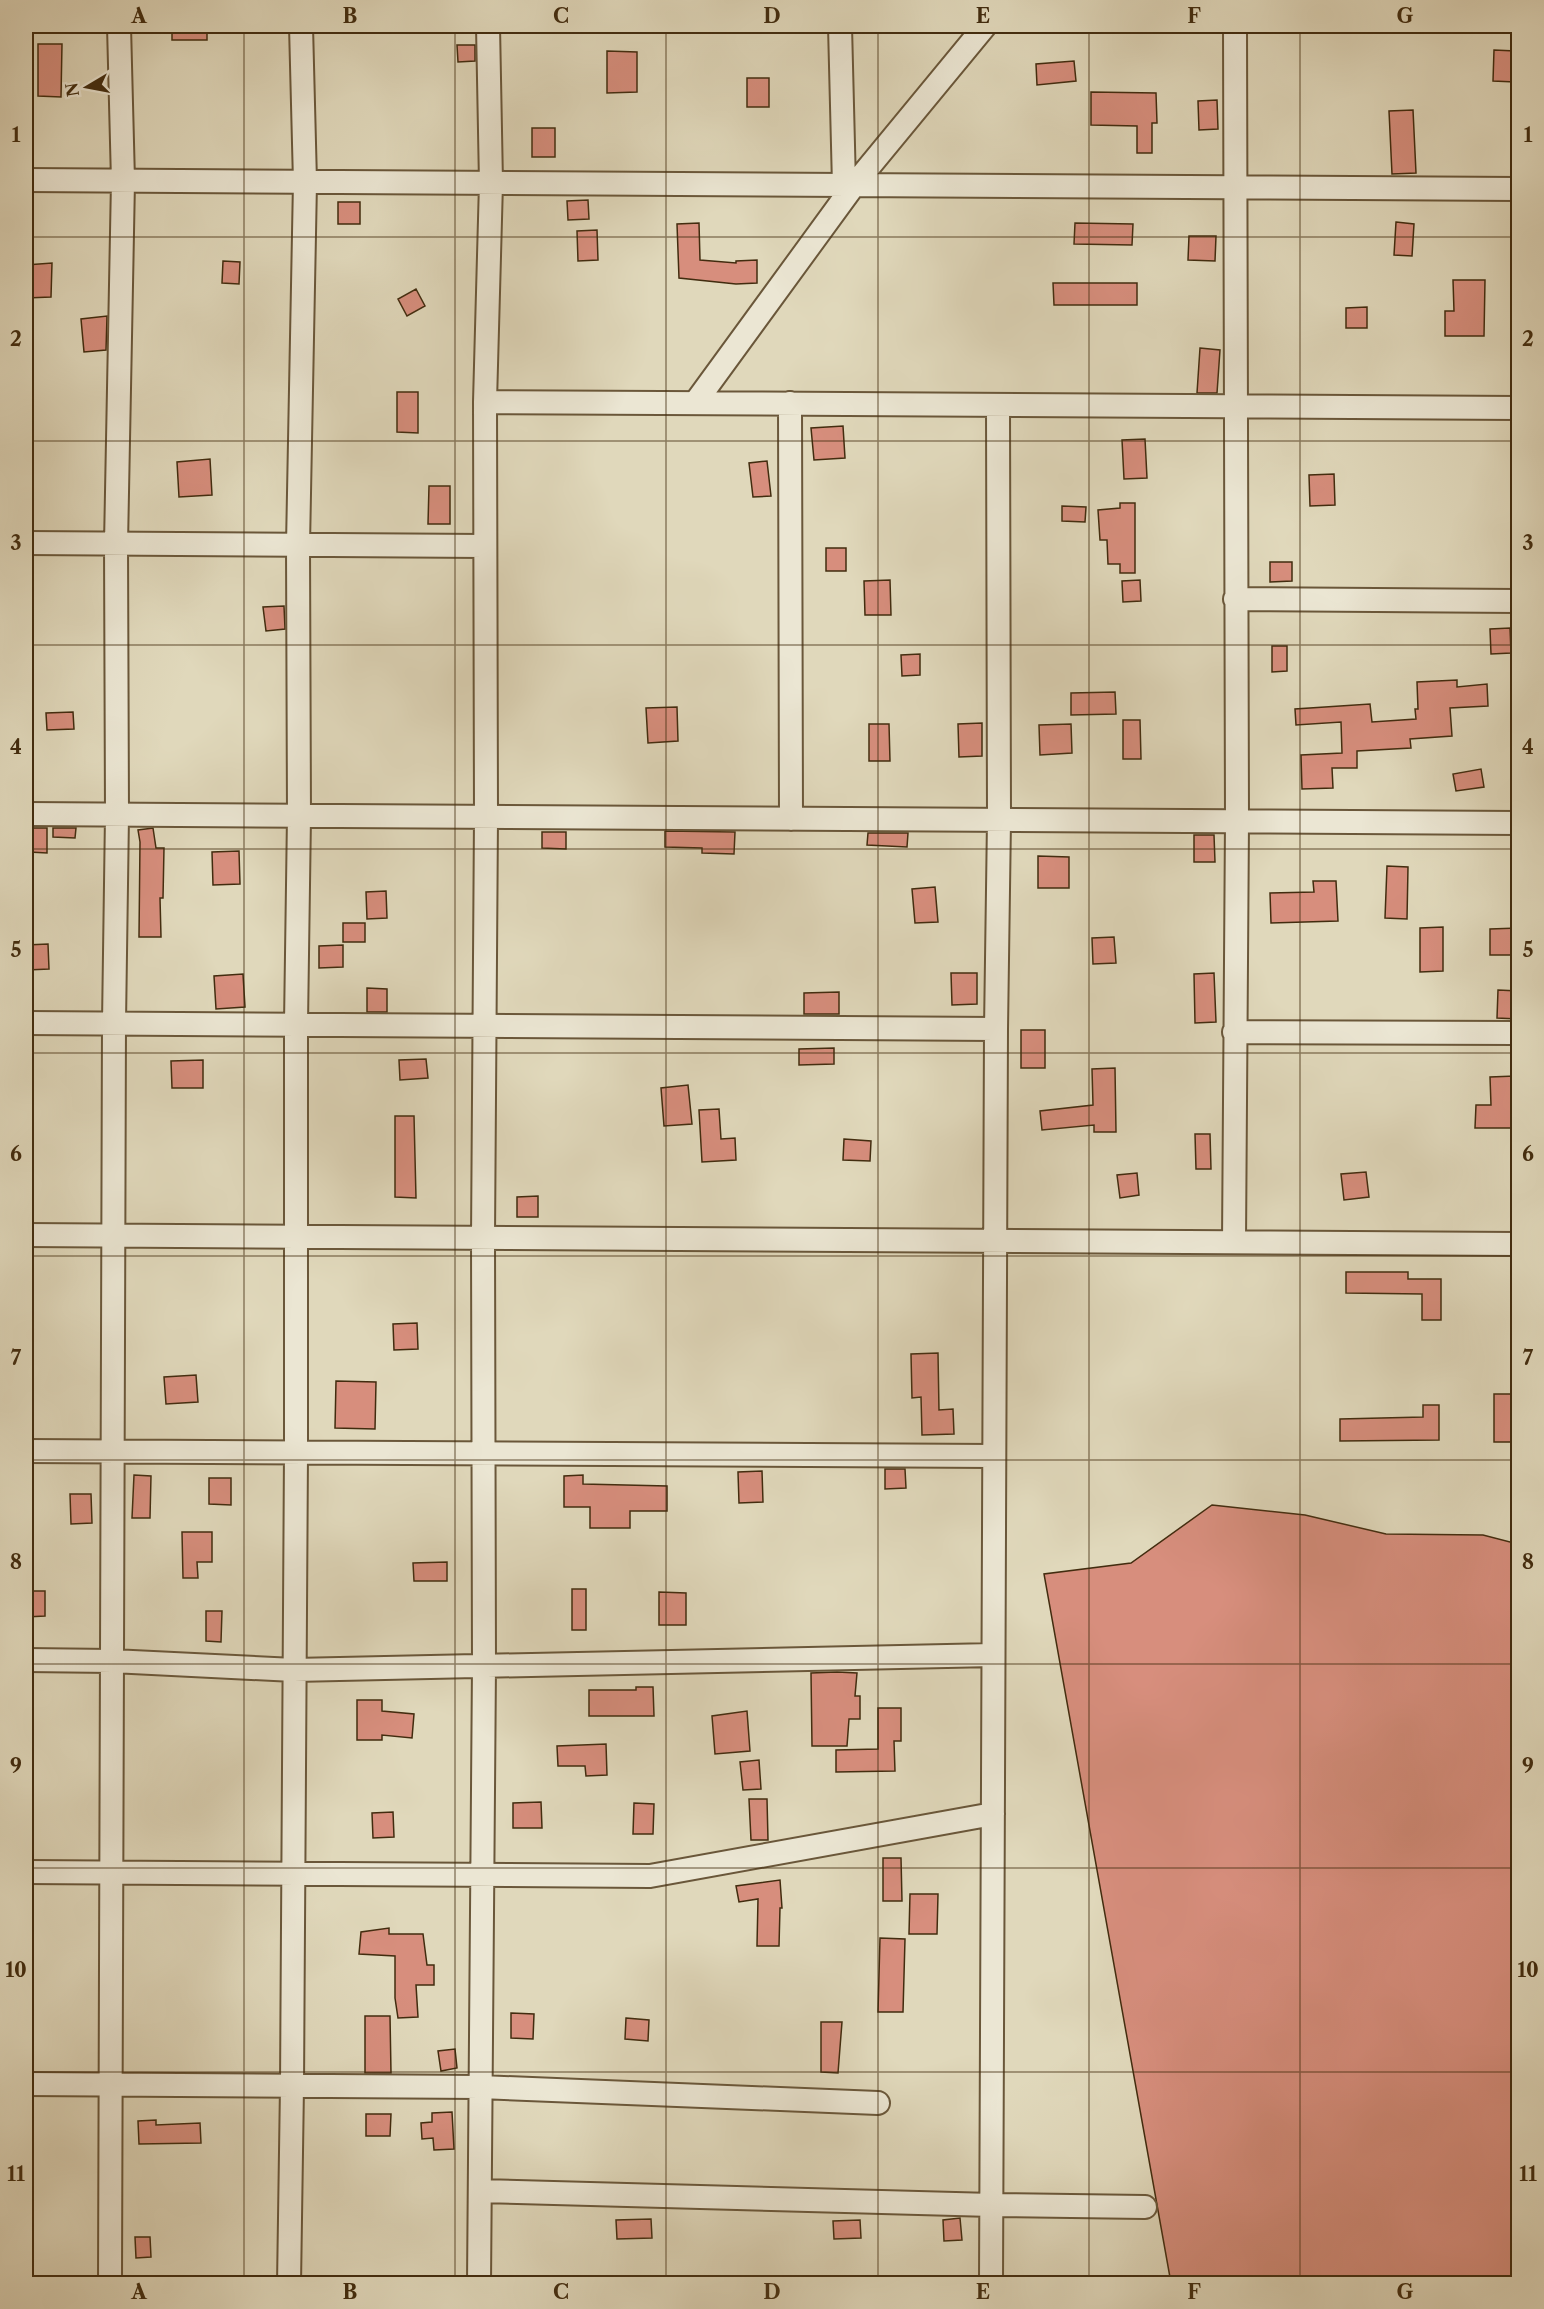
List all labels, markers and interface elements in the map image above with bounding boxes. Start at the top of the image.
text: A [130,4,147,28]
text: B [343,4,358,28]
text: C [553,4,569,28]
text: D [763,4,781,28]
text: E [976,4,990,28]
text: F [1187,4,1201,28]
text: G [1397,4,1414,28]
north arrow [57,57,117,117]
text: N [61,81,83,98]
text: 1 [12,123,21,147]
text: 1 [1524,123,1533,147]
text: 2 [10,327,22,351]
text: 2 [1522,327,1534,351]
text: 3 [10,531,22,555]
text: 3 [1522,531,1534,555]
text: 4 [10,735,22,759]
text: 4 [1522,735,1534,759]
text: 5 [10,938,22,962]
text: 5 [1522,938,1534,962]
text: 6 [10,1142,22,1166]
text: 6 [1522,1142,1534,1166]
text: 7 [11,1346,22,1370]
text: 7 [1523,1346,1534,1370]
text: 8 [10,1550,22,1574]
text: 8 [1522,1550,1534,1574]
text: 9 [10,1754,22,1778]
text: 9 [1522,1754,1534,1778]
text: 10 [5,1958,27,1982]
text: 10 [1517,1958,1539,1982]
text: 11 [7,2162,25,2186]
text: 11 [1519,2162,1537,2186]
text: A [130,2280,147,2304]
text: B [343,2280,358,2304]
text: C [553,2280,569,2304]
text: D [763,2280,781,2304]
text: E [976,2280,990,2304]
text: F [1187,2280,1201,2304]
text: G [1397,2280,1414,2304]

